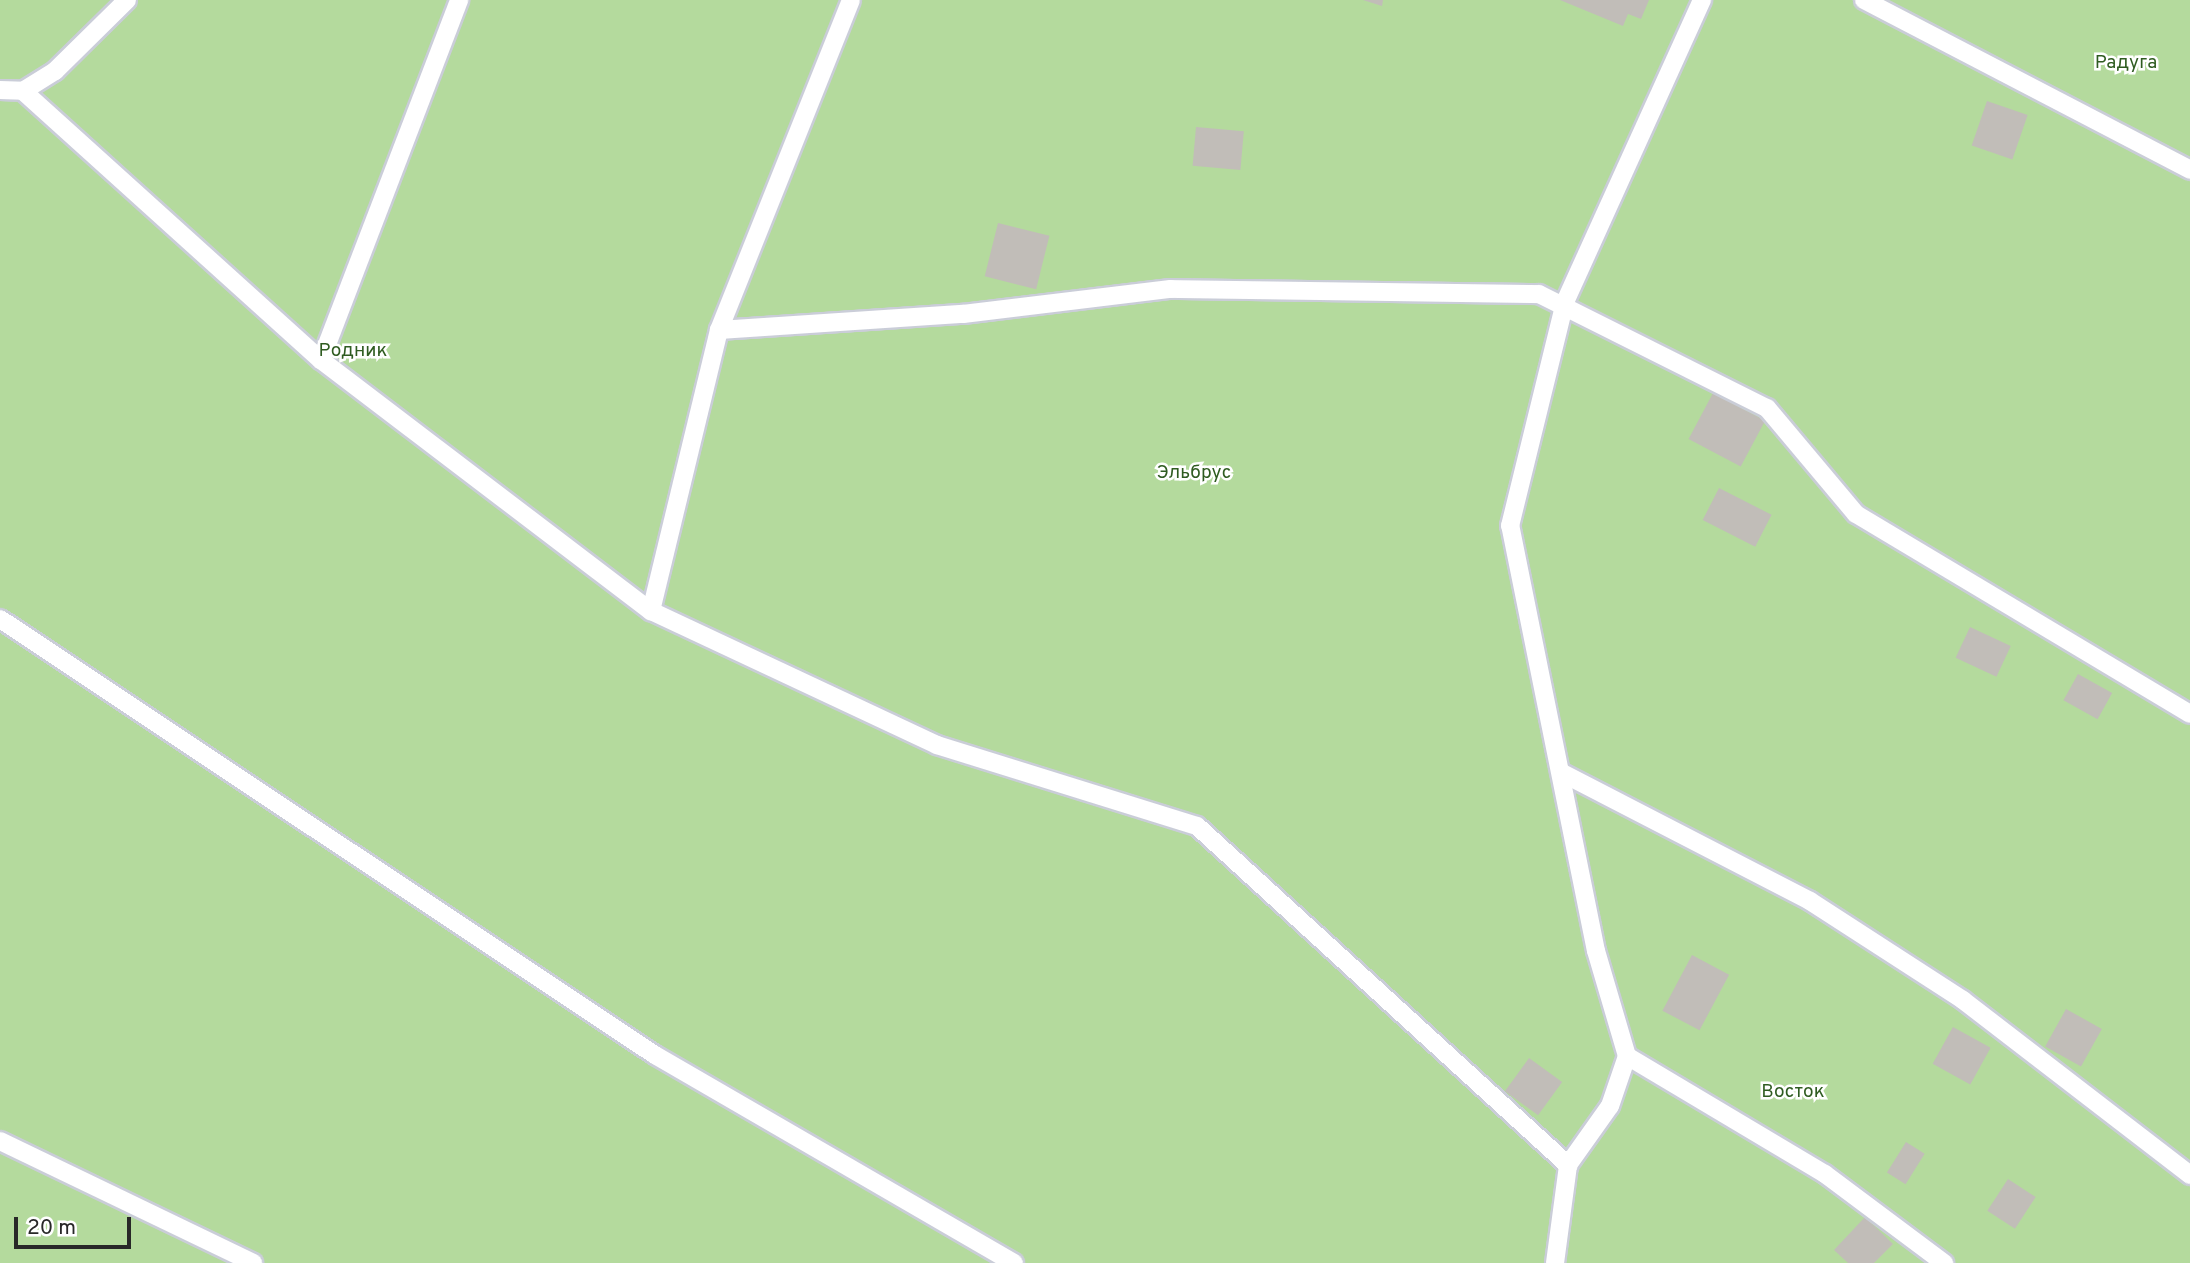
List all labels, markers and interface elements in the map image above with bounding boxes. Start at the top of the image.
park label: Радуга [2095,53,2157,75]
park label: Родник [319,341,387,363]
park label: Эльбрус [1157,463,1231,485]
park label: Восток [1761,1082,1825,1104]
scale bar [18,1204,135,1248]
text: 20 m [27,1215,76,1242]

